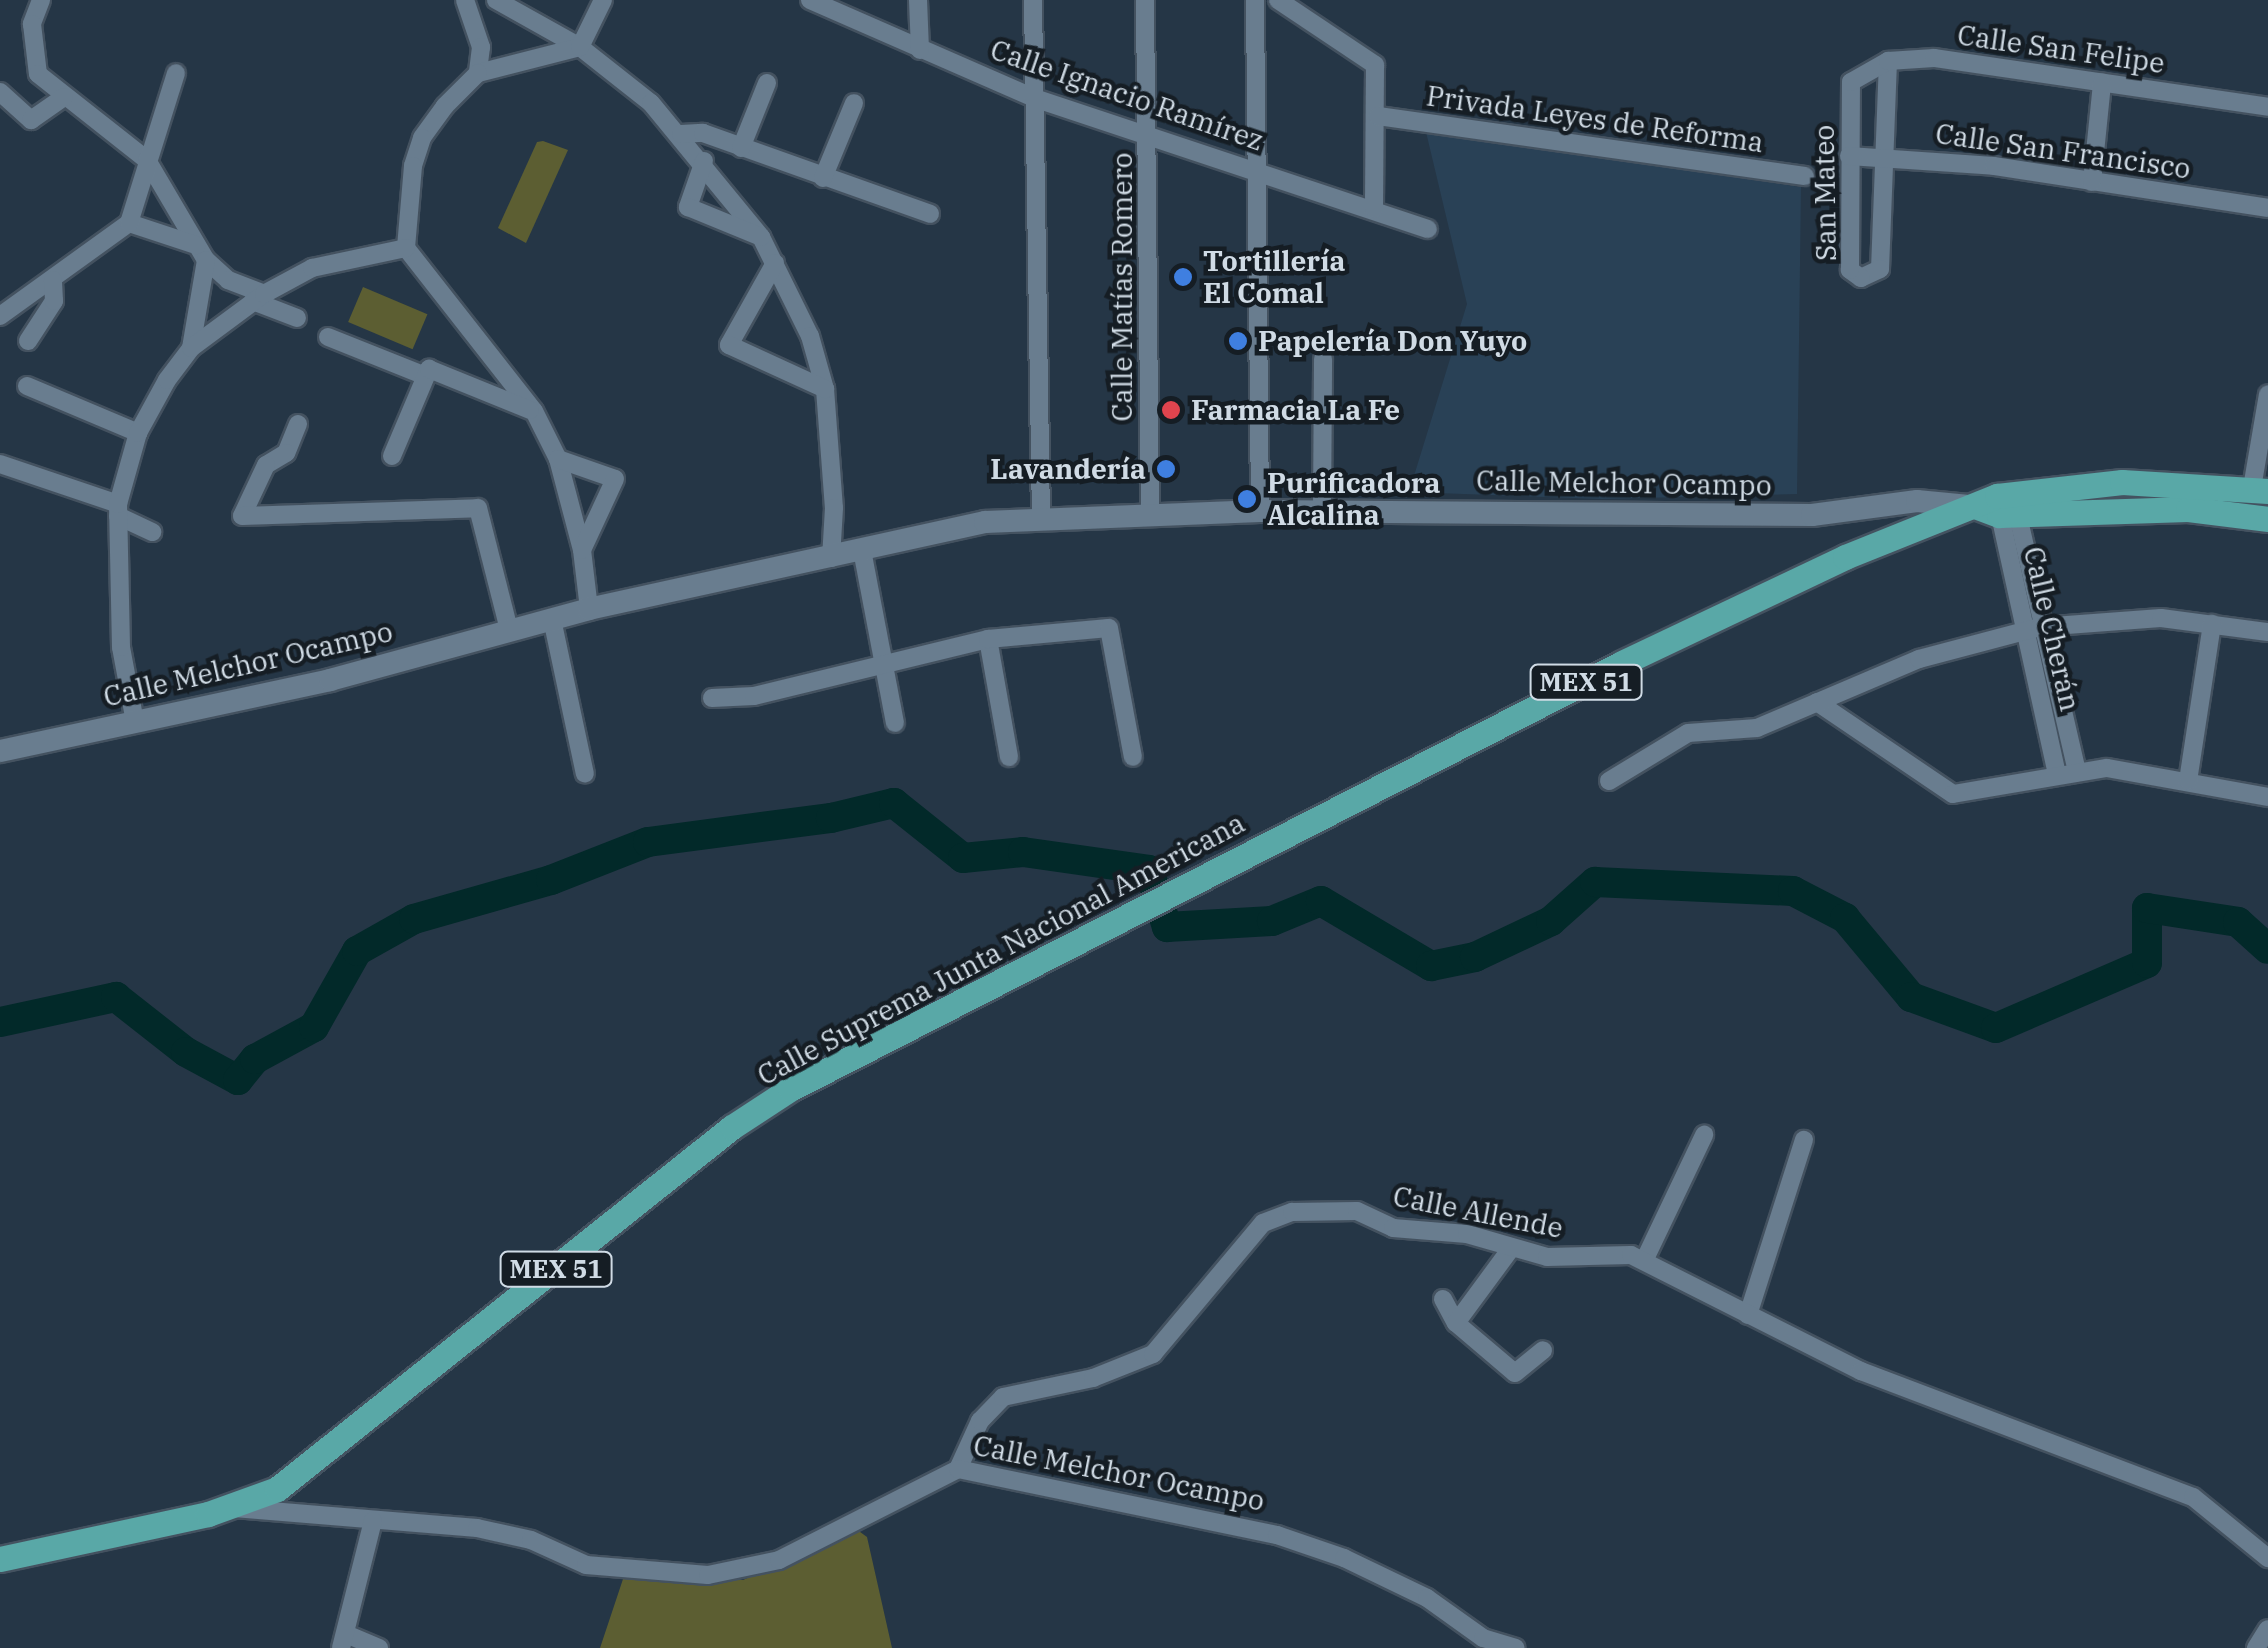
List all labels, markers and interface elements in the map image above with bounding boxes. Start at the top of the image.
street label: Calle San Felipe [1955,18,2167,80]
street label: Calle Ignacio Ramírez [986,33,1268,157]
street label: Privada Leyes de Reforma [1424,79,1766,159]
street label: Calle San Francisco [1933,116,2193,186]
street label: San Mateo [1807,125,1843,261]
street label: Calle Matías Romero [1105,152,1139,422]
place label: Tortillería El Comal [1203,244,1346,310]
marker: Tortillería El Comal [1172,266,1194,288]
place label: Papelería Don Yuyo [1258,324,1527,358]
marker: Papelería Don Yuyo [1227,330,1249,352]
place label: Farmacia La Fe [1191,393,1400,427]
marker: Farmacia La Fe [1160,399,1182,421]
place label: Lavandería [990,452,1146,486]
marker: Lavandería [1155,458,1177,480]
street label: Calle Melchor Ocampo [1476,464,1772,502]
place label: Purificadora Alcalina [1267,466,1441,532]
marker: Purificadora Alcalina [1236,488,1258,510]
street label: Calle Cherán [2017,544,2087,714]
street label: Calle Melchor Ocampo [100,614,396,714]
road number: MEX 51 [1528,662,1644,702]
street label: Calle Suprema Junta Nacional Americana [752,806,1250,1092]
street label: Calle Allende [1390,1179,1566,1245]
road number: MEX 51 [498,1249,614,1289]
street label: Calle Melchor Ocampo [971,1428,1267,1518]

